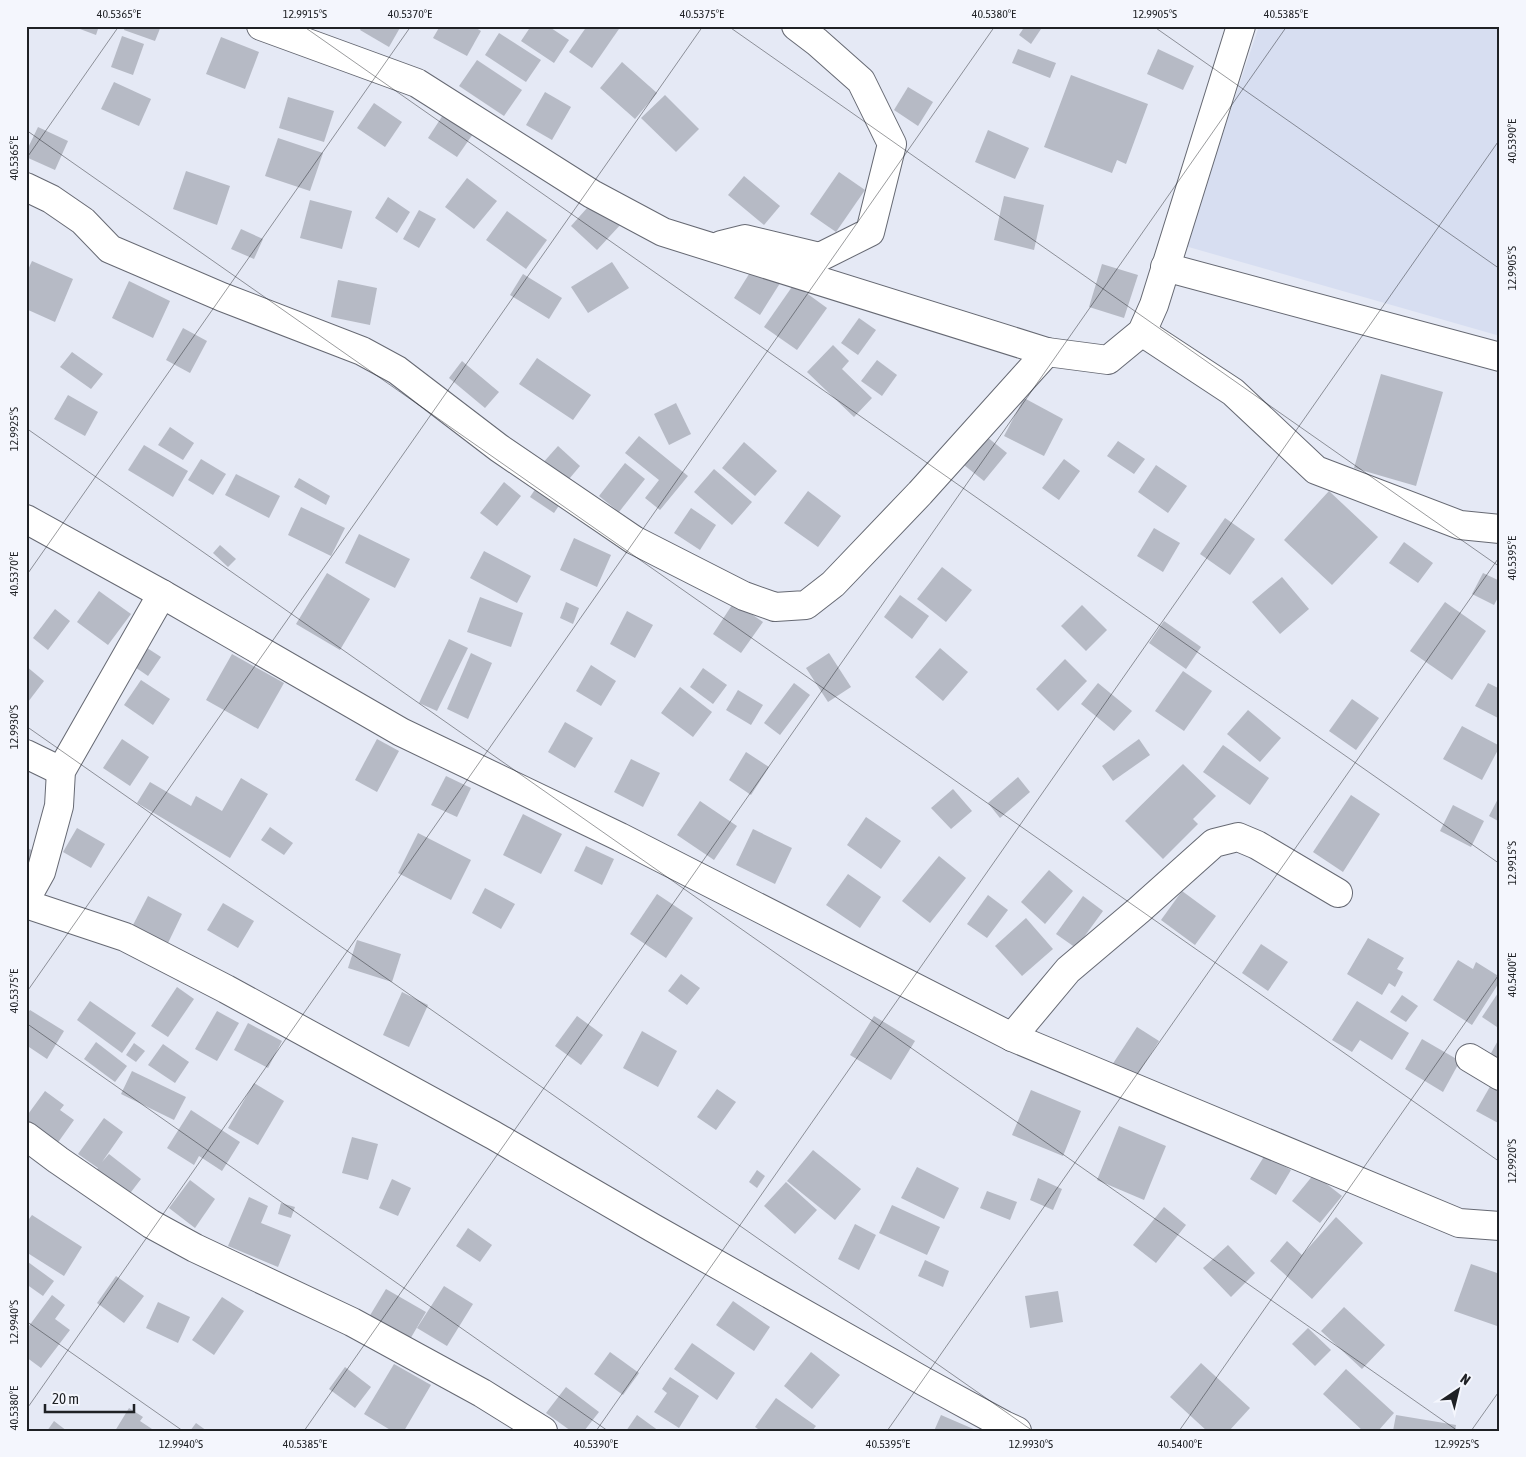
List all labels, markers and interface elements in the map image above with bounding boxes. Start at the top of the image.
text: 40.5365°E [97,7,141,21]
text: 12.9915°S [283,7,327,21]
text: 40.5370°E [388,7,432,21]
text: 40.5375°E [680,7,724,21]
text: 40.5380°E [972,7,1016,21]
text: 12.9905°S [1133,7,1177,21]
text: 40.5385°E [1264,7,1308,21]
text: 40.5390°E [1505,119,1519,163]
text: 40.5365°E [7,136,21,180]
text: 12.9905°S [1505,246,1519,290]
text: 12.9925°S [7,407,21,451]
text: 40.5395°E [1505,536,1519,580]
text: 40.5370°E [7,552,21,596]
text: 12.9930°S [7,705,21,749]
text: 12.9915°S [1505,841,1519,885]
text: 40.5400°E [1505,953,1519,997]
text: 40.5375°E [7,969,21,1013]
text: 12.9920°S [1505,1139,1519,1183]
text: 12.9940°S [7,1300,21,1344]
north arrow [1434,1364,1484,1414]
text: N [1457,1370,1473,1388]
scale bar [45,1382,134,1414]
text: 40.5380°E [7,1386,21,1430]
text: 20 m [52,1390,79,1407]
text: 12.9940°S [159,1437,203,1451]
text: 40.5385°E [283,1437,327,1451]
text: 40.5390°E [574,1437,618,1451]
text: 40.5395°E [866,1437,910,1451]
text: 12.9930°S [1009,1437,1053,1451]
text: 40.5400°E [1158,1437,1202,1451]
text: 12.9925°S [1435,1437,1479,1451]

